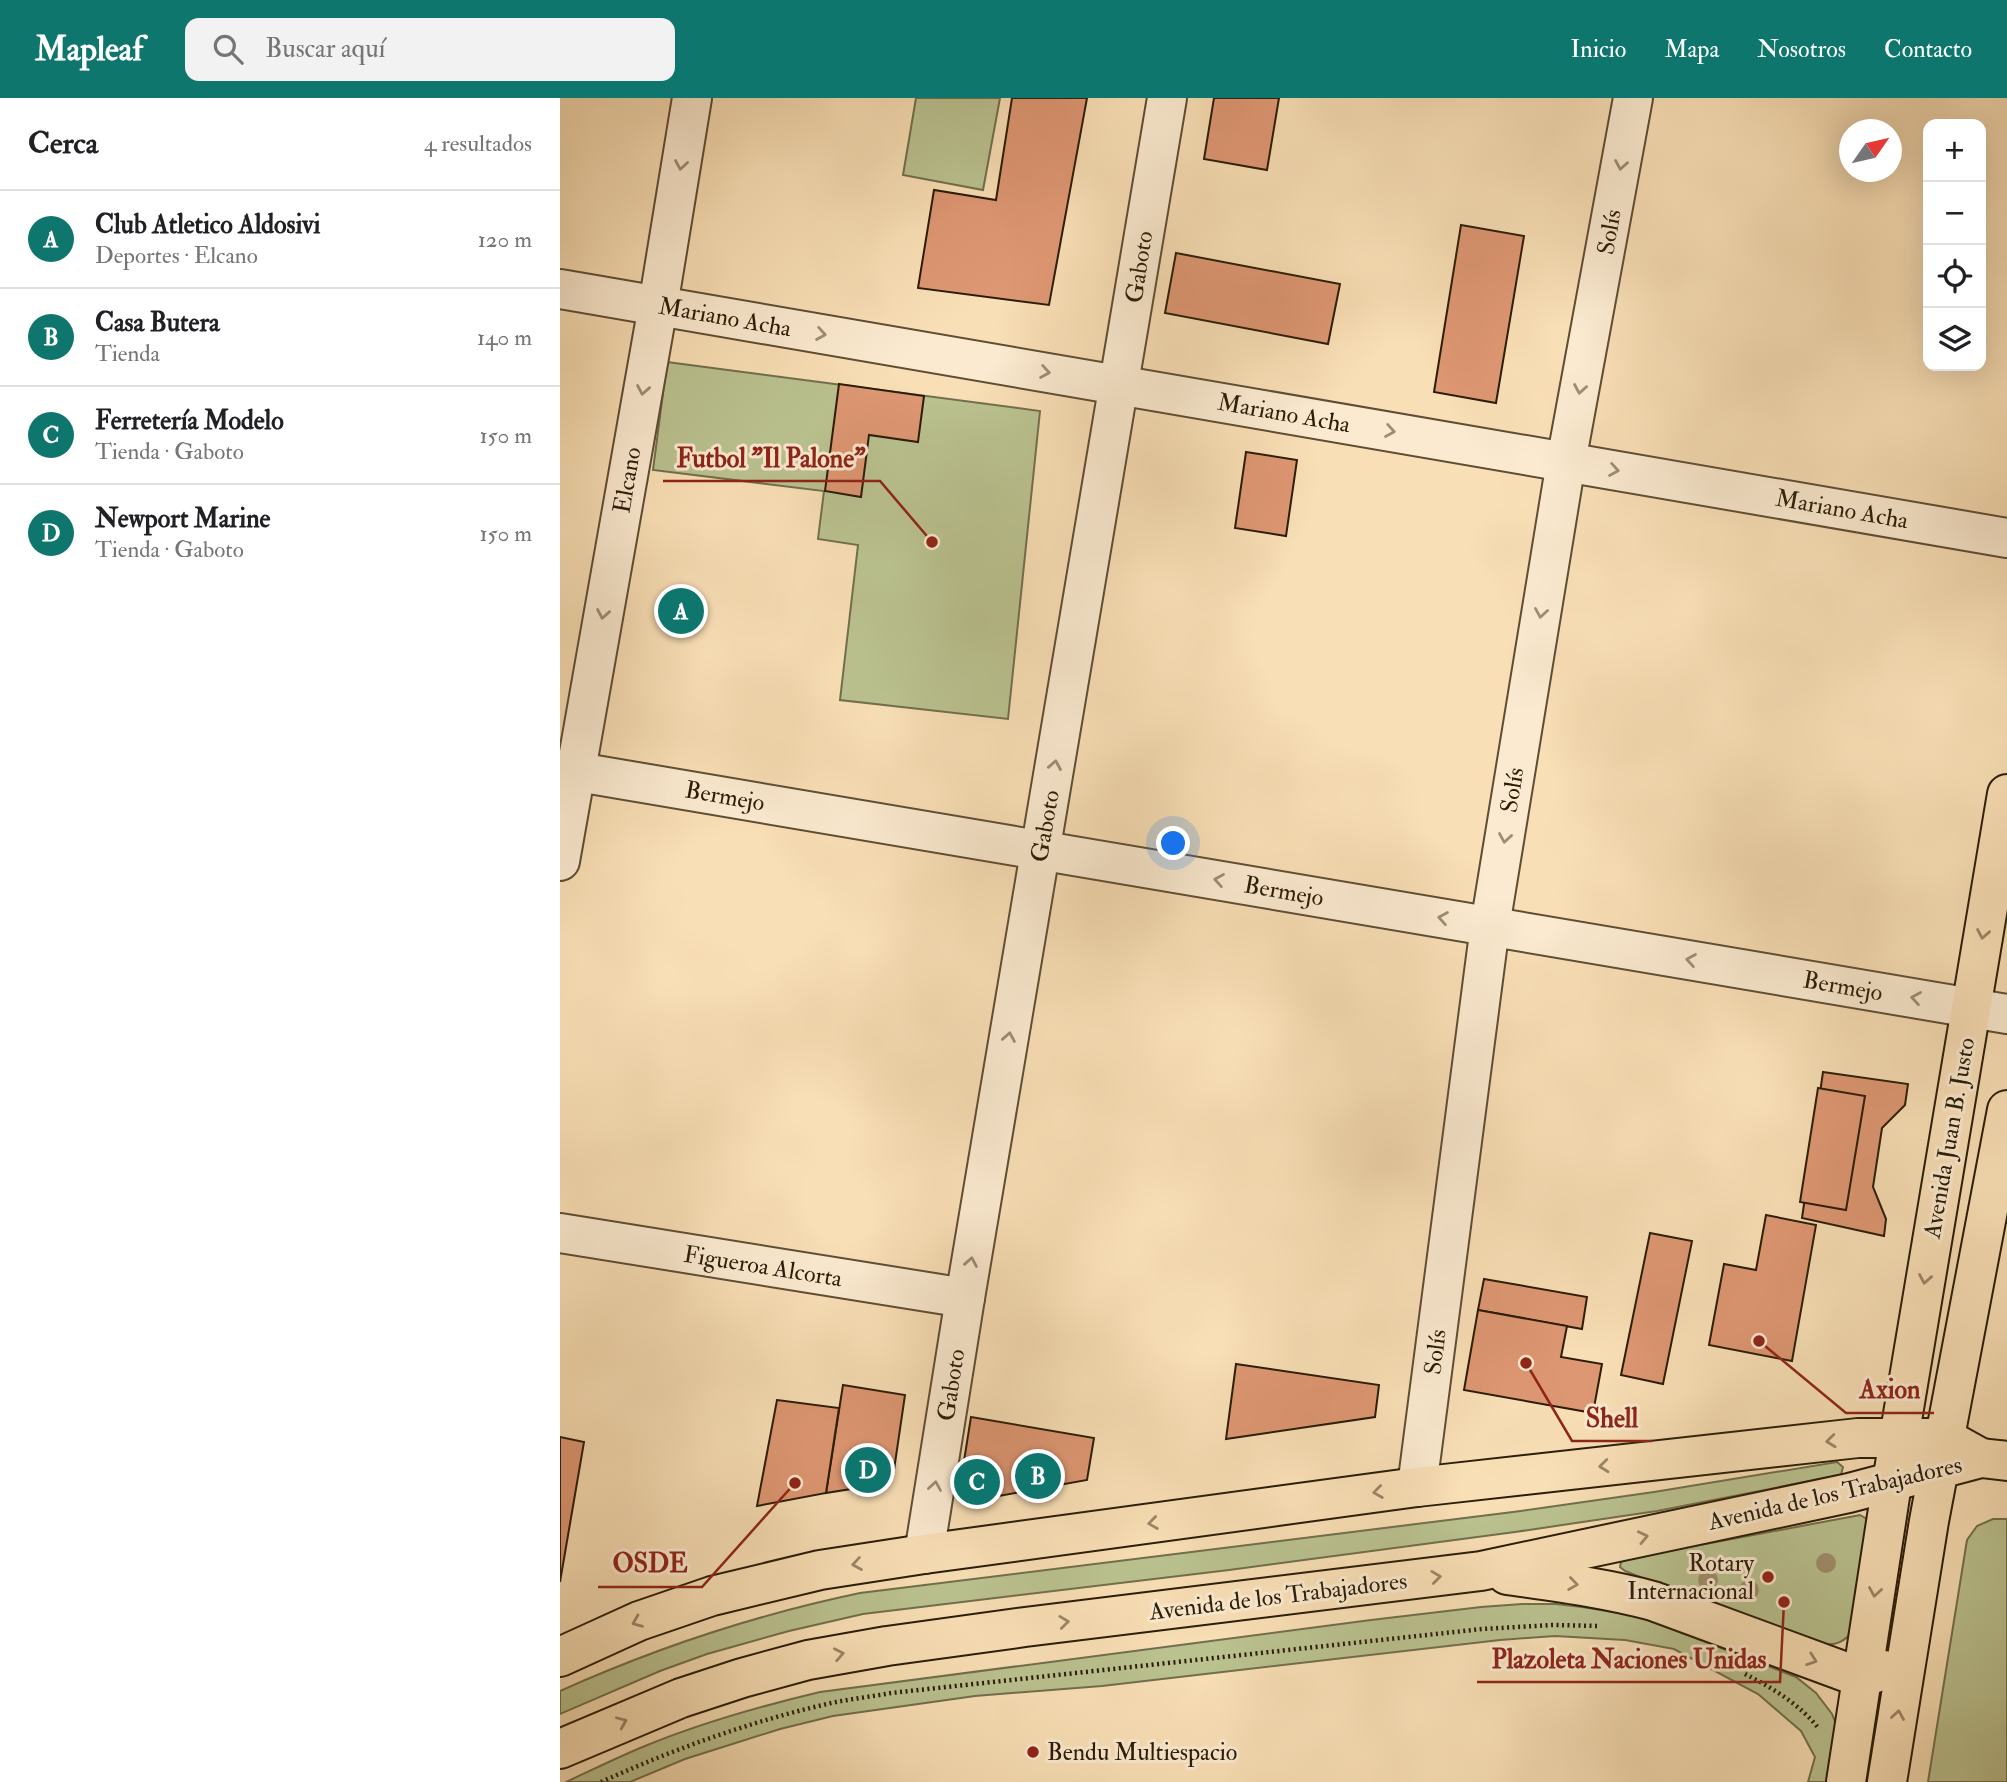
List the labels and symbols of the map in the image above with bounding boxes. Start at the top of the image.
north arrow [1839,119,1902,182]
one-way arrow [674,159,689,171]
one-way arrow [1614,159,1629,171]
street label: Solís [1590,207,1629,257]
street label: Gaboto [1119,229,1160,305]
street label: Mariano Acha [656,291,795,345]
one-way arrow [815,326,826,341]
one-way arrow [1039,364,1051,379]
one-way arrow [1573,383,1588,395]
one-way arrow [636,384,651,396]
street label: Mariano Acha [1215,387,1354,441]
one-way arrow [1384,423,1396,438]
callout: Futbol "Il Palone" [663,434,880,481]
text: Futbol "Il Palone" [677,443,866,475]
street label: Elcano [606,445,649,516]
one-way arrow [1608,462,1620,477]
street label: Mariano Acha [1773,483,1912,537]
pin: A [658,585,704,637]
one-way arrow [1534,607,1549,619]
one-way arrow [596,608,611,620]
one-way arrow [1047,759,1062,771]
street label: Solís [1494,765,1531,815]
street label: Bermejo [683,774,767,819]
street label: Gaboto [1024,788,1067,865]
your location [1156,826,1190,860]
one-way arrow [1498,832,1513,843]
street label: Bermejo [1242,869,1326,914]
one-way arrow [1213,873,1225,888]
one-way arrow [1437,911,1449,926]
one-way arrow [1976,928,1991,939]
one-way arrow [1685,953,1697,968]
street label: Bermejo [1801,964,1885,1009]
one-way arrow [1910,991,1922,1006]
one-way arrow [1001,1031,1016,1043]
street label: Avenida Juan B. Justo [1916,1035,1982,1242]
street label: Figueroa Alcorta [681,1239,846,1295]
one-way arrow [963,1256,978,1268]
one-way arrow [1918,1273,1933,1285]
street label: Solís [1417,1328,1454,1377]
street label: Gaboto [931,1347,972,1423]
callout: Axion [1846,1366,1934,1413]
text: Axion [1859,1374,1921,1406]
callout: Shell [1572,1394,1652,1441]
text: Shell [1586,1403,1638,1435]
one-way arrow [1825,1434,1836,1449]
pin: D [845,1444,891,1496]
street label: Avenida de los Trabajadores [1704,1449,1965,1538]
pin: B [1015,1450,1061,1502]
pin: C [954,1456,1000,1508]
one-way arrow [1599,1458,1610,1473]
one-way arrow [927,1480,942,1492]
one-way arrow [1373,1484,1384,1499]
one-way arrow [1147,1515,1159,1530]
one-way arrow [1637,1530,1649,1545]
callout: OSDE [598,1540,702,1587]
text: OSDE [612,1548,688,1580]
place label: Rotary Internacional [1627,1548,1754,1607]
one-way arrow [851,1556,863,1571]
street label: Avenida de los Trabajadores [1146,1565,1409,1628]
one-way arrow [1430,1569,1442,1584]
marker: Rotary Internacional [1760,1569,1776,1585]
one-way arrow [1567,1576,1578,1591]
one-way arrow [1868,1586,1883,1598]
one-way arrow [632,1614,644,1628]
one-way arrow [1059,1615,1070,1630]
callout: Plazoleta Naciones Unidas [1477,1635,1780,1682]
text: Plazoleta Naciones Unidas [1491,1644,1767,1676]
one-way arrow [833,1648,845,1663]
one-way arrow [1806,1652,1818,1666]
one-way arrow [1890,1709,1905,1720]
one-way arrow [616,1716,628,1730]
place label: Bendu Multiespacio [1047,1737,1237,1768]
marker: Bendu Multiespacio [1025,1744,1041,1760]

